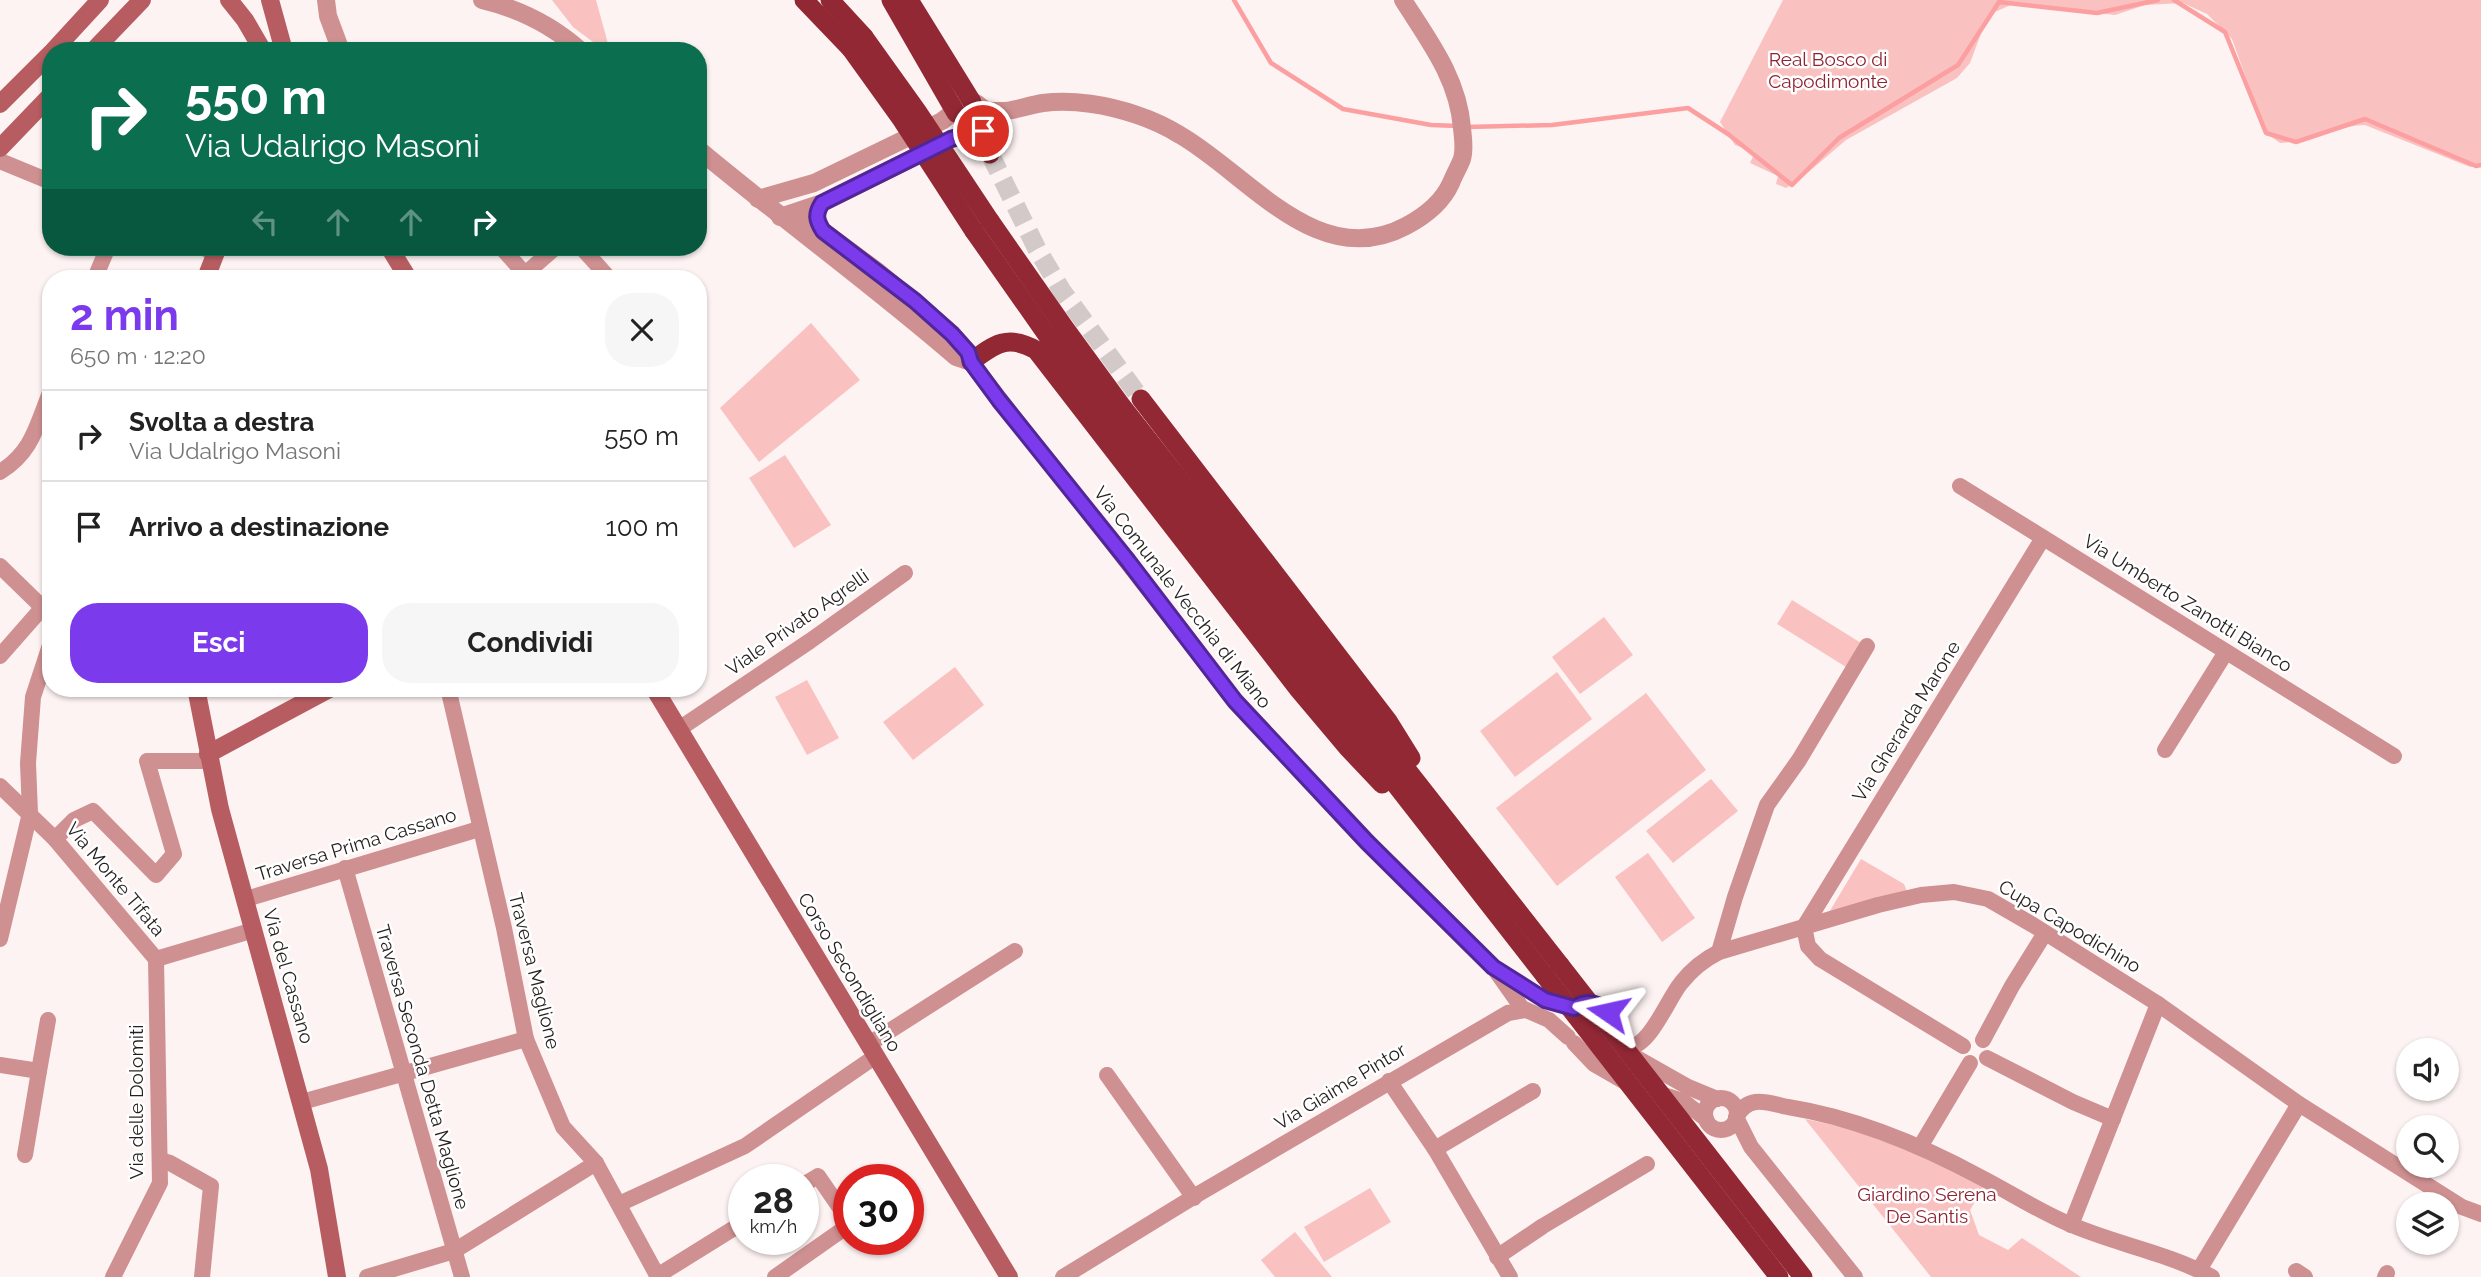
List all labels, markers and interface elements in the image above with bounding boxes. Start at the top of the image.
park label: Real Bosco di Capodimonte [1768,48,1888,92]
text: 550 m [185,68,327,125]
icon: right [70,70,161,161]
pin [953,101,1013,161]
icon: arrive [964,112,1002,150]
text: Via Udalrigo Masoni [185,127,480,164]
icon: left [246,203,284,241]
icon: ahead [319,203,357,241]
icon: ahead [392,203,430,241]
icon: right [465,203,503,241]
text: 2 min [70,291,179,340]
button: close [605,293,679,367]
text: 650 m · 12:20 [70,342,206,369]
text: Svolta a destra [129,407,315,437]
icon: right [70,417,108,455]
text: 550 m [604,421,679,451]
text: Via Udalrigo Masoni [129,437,341,464]
street label: Via Comunale Vecchia di Miano [1089,482,1277,712]
icon: arrive [70,508,108,546]
text: Arrivo a destinazione [129,512,389,542]
text: 100 m [606,512,679,542]
street label: Via Umberto Zanotti Bianco [2080,530,2296,676]
street label: Viale Privato Agrelli [721,564,873,680]
button: Esci [70,603,368,683]
button: Condividi [382,603,679,683]
street label: Via Gherarda Marone [1848,637,1964,805]
street label: Traversa Prima Cassano [253,803,459,885]
street label: Via Monte Tifata [62,818,170,940]
street label: Cupa Capodichino [1995,875,2145,977]
street label: Corso Secondigliano [794,889,906,1055]
street label: Traversa Maglione [505,891,565,1051]
street label: Via del Cassano [259,906,319,1046]
street label: Traversa Seconda Detta Maglione [372,922,474,1212]
position arrow [1571,975,1645,1049]
street label: Via delle Dolomiti [125,1024,147,1180]
street label: Via Giaime Pintor [1270,1038,1410,1134]
map controls [2396,1038,2459,1255]
button: sound [2396,1038,2459,1101]
button: search [2396,1115,2459,1178]
speed limit sign: 30 [833,1164,924,1255]
text: 28 [753,1180,794,1221]
park label: Giardino Serena De Santis [1857,1183,1997,1227]
button: layers [2396,1192,2459,1255]
text: km/h [750,1216,797,1237]

